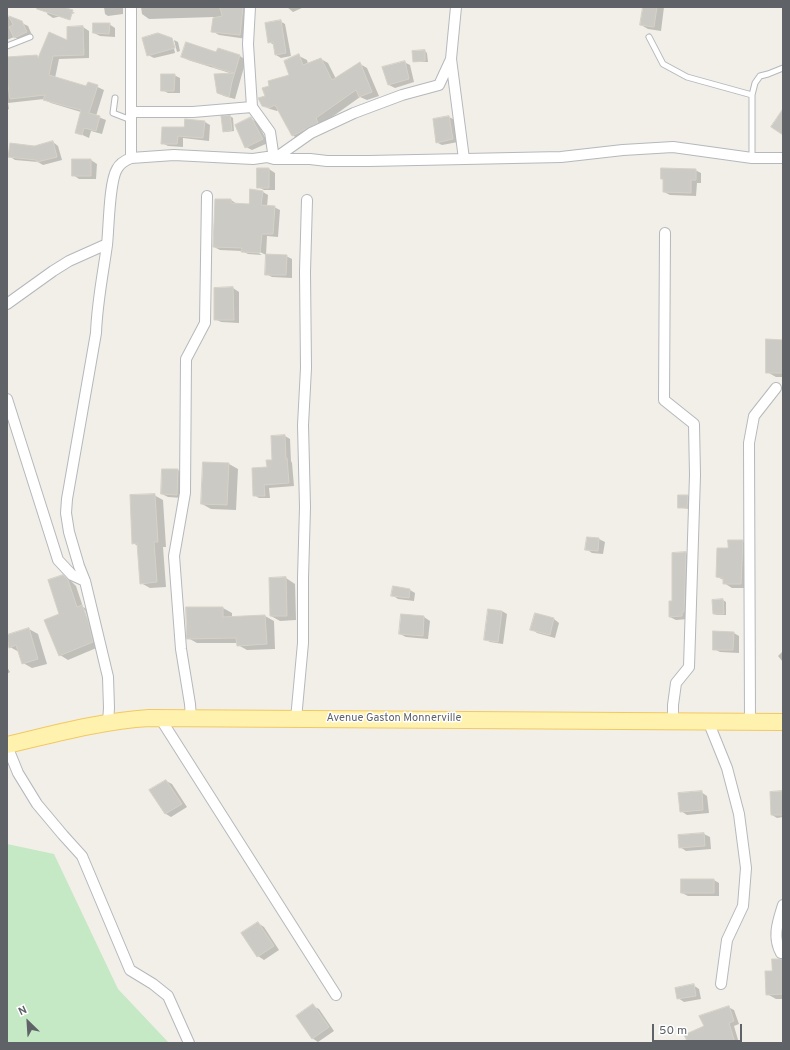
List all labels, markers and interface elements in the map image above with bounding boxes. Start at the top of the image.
street label: Avenue Gaston Monnerville [327,712,461,726]
north arrow [8,1002,48,1042]
text: N [16,1003,29,1019]
scale bar [654,1016,744,1042]
text: 50 m [659,1023,687,1039]

